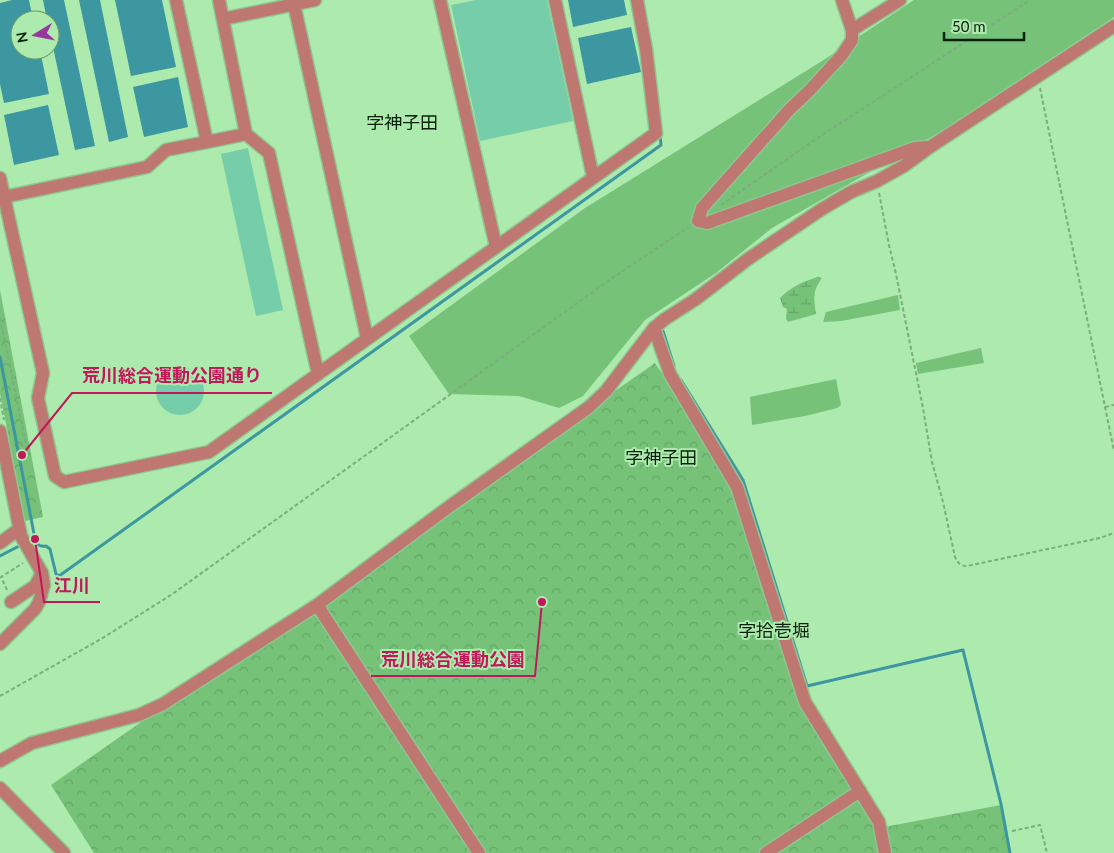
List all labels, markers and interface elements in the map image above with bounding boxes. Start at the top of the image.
north arrow [10,10,60,60]
scale bar [944,10,1024,42]
text: 50 m [952,17,986,35]
text: N [12,31,31,44]
district label: 字神子田 [366,111,438,133]
callout: 荒川総合運動公園通り [72,360,272,393]
text: 荒川総合運動公園通り [82,364,262,386]
district label: 字神子田 [625,446,697,468]
callout: 江川 [44,569,100,602]
text: 江川 [54,574,90,596]
district label: 字拾壱堀 [738,619,810,641]
callout: 荒川総合運動公園 [371,643,535,676]
text: 荒川総合運動公園 [381,648,525,670]

